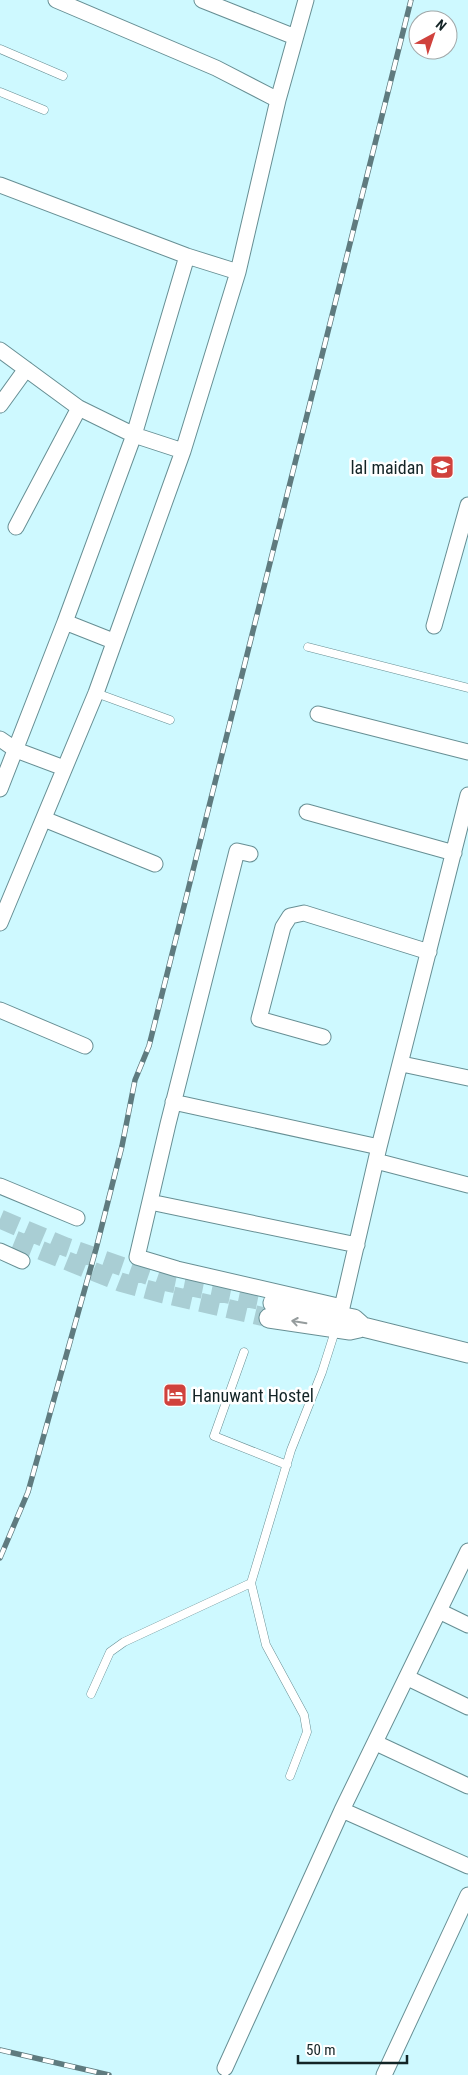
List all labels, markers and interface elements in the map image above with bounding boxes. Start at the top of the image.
north arrow [408,10,458,60]
text: N [433,16,450,34]
school or university icon: lal maidan [429,454,455,480]
place label: lal maidan [350,457,424,478]
one-way arrow [291,1317,307,1327]
hotel icon: Hanuwant Hostel [162,1382,188,1408]
place label: Hanuwant Hostel [192,1385,314,1406]
scale bar [298,2032,407,2064]
text: 50 m [306,2041,336,2059]

